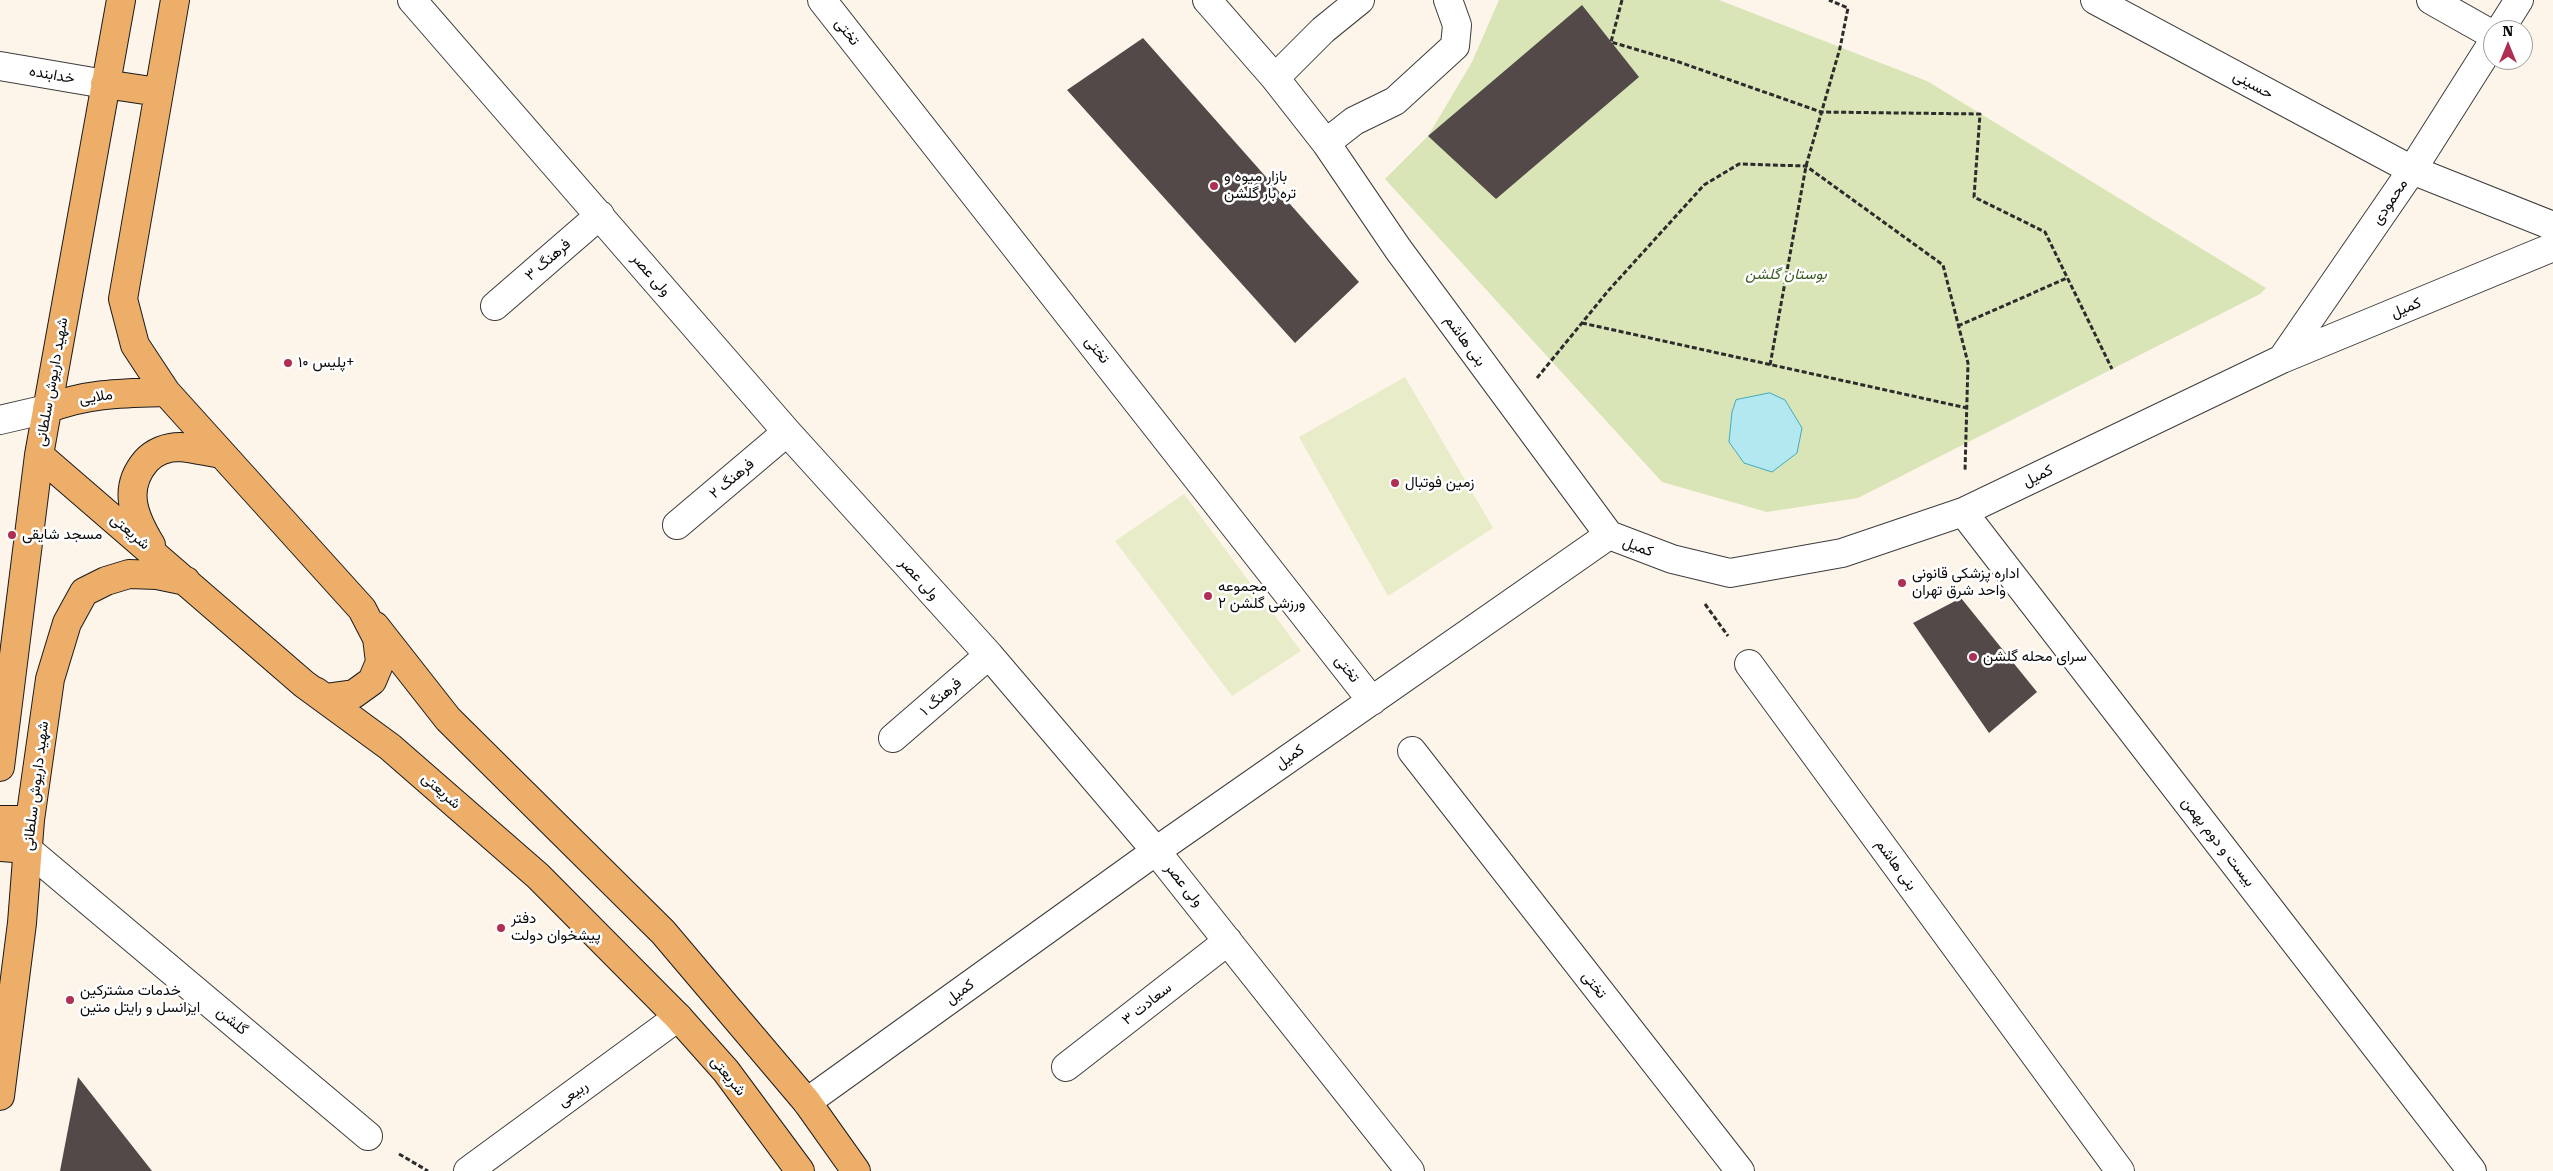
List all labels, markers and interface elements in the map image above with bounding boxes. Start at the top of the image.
street label: تختی [831,15,863,49]
north arrow [2483,20,2533,70]
text: N [2503,23,2513,39]
street label: خدابنده [28,62,76,88]
street label: حسینی [2230,67,2276,103]
place label: بازار میوه و تره بار گلشن [1224,168,1296,203]
street label: محمودی [2368,176,2412,228]
marker: بازار میوه و تره بار گلشن [1208,180,1220,192]
street label: فرهنگ ۳ [521,235,575,285]
street label: ولی عصر [627,250,675,300]
park label: بوستان گلشن [1745,266,1827,284]
street label: کمیل [2388,294,2424,322]
street label: بنی هاشم [1440,312,1490,370]
street label: شهید داریوش سلطانی [32,316,72,448]
street label: تختی [1081,333,1113,367]
place label: پلیس ۱۰+ [298,354,354,372]
marker: پلیس ۱۰+ [282,357,294,369]
street label: ملایی [78,386,114,408]
street label: فرهنگ ۲ [706,455,758,503]
street label: کمیل [2020,461,2056,491]
place label: زمین فوتبال [1405,474,1474,492]
marker: زمین فوتبال [1389,477,1401,489]
street label: شریعتی [107,510,153,554]
place label: مسجد شایقی [22,526,102,544]
marker: مسجد شایقی [6,529,18,541]
street label: کمیل [1620,533,1656,561]
street label: ولی عصر [895,554,943,604]
place label: اداره پزشكی قانونی واحد شرق تهران [1912,565,2019,600]
marker: اداره پزشكی قانونی واحد شرق تهران [1896,577,1908,589]
place label: مجموعه ورزشی گلشن ۲ [1218,578,1305,613]
marker: مجموعه ورزشی گلشن ۲ [1202,590,1214,602]
place label: سرای محله گلشن [1983,648,2087,666]
marker: سرای محله گلشن [1967,651,1979,663]
street label: تختی [1331,652,1363,686]
street label: فرهنگ ۱ [917,674,965,720]
street label: شهید داریوش سلطانی [19,720,53,852]
street label: کمیل [1272,741,1308,773]
street label: شریعتی [418,769,464,813]
street label: بیست و دوم بهمن [2177,794,2259,890]
street label: بنی هاشم [1871,836,1921,894]
street label: ولی عصر [1161,860,1207,910]
place label: دفتر پیشخوان دولت [511,910,601,945]
marker: دفتر پیشخوان دولت [495,922,507,934]
street label: تختی [1578,968,1610,1002]
street label: کمیل [942,976,978,1008]
street label: سعادت ۳ [1118,979,1176,1029]
place label: خدمات مشترکین ایرانسل و رایتل متین [80,982,200,1017]
marker: خدمات مشترکین ایرانسل و رایتل متین [64,994,76,1006]
street label: گلشن [213,1003,251,1039]
street label: شریعتی [707,1052,749,1100]
street label: ربیعی [554,1077,592,1111]

